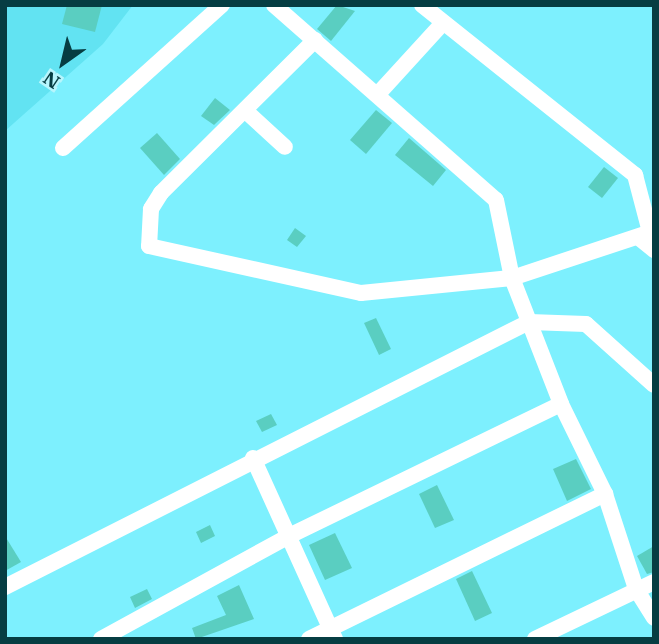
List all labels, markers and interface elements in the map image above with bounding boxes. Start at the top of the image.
north arrow [28,28,98,98]
text: N [38,66,64,95]

